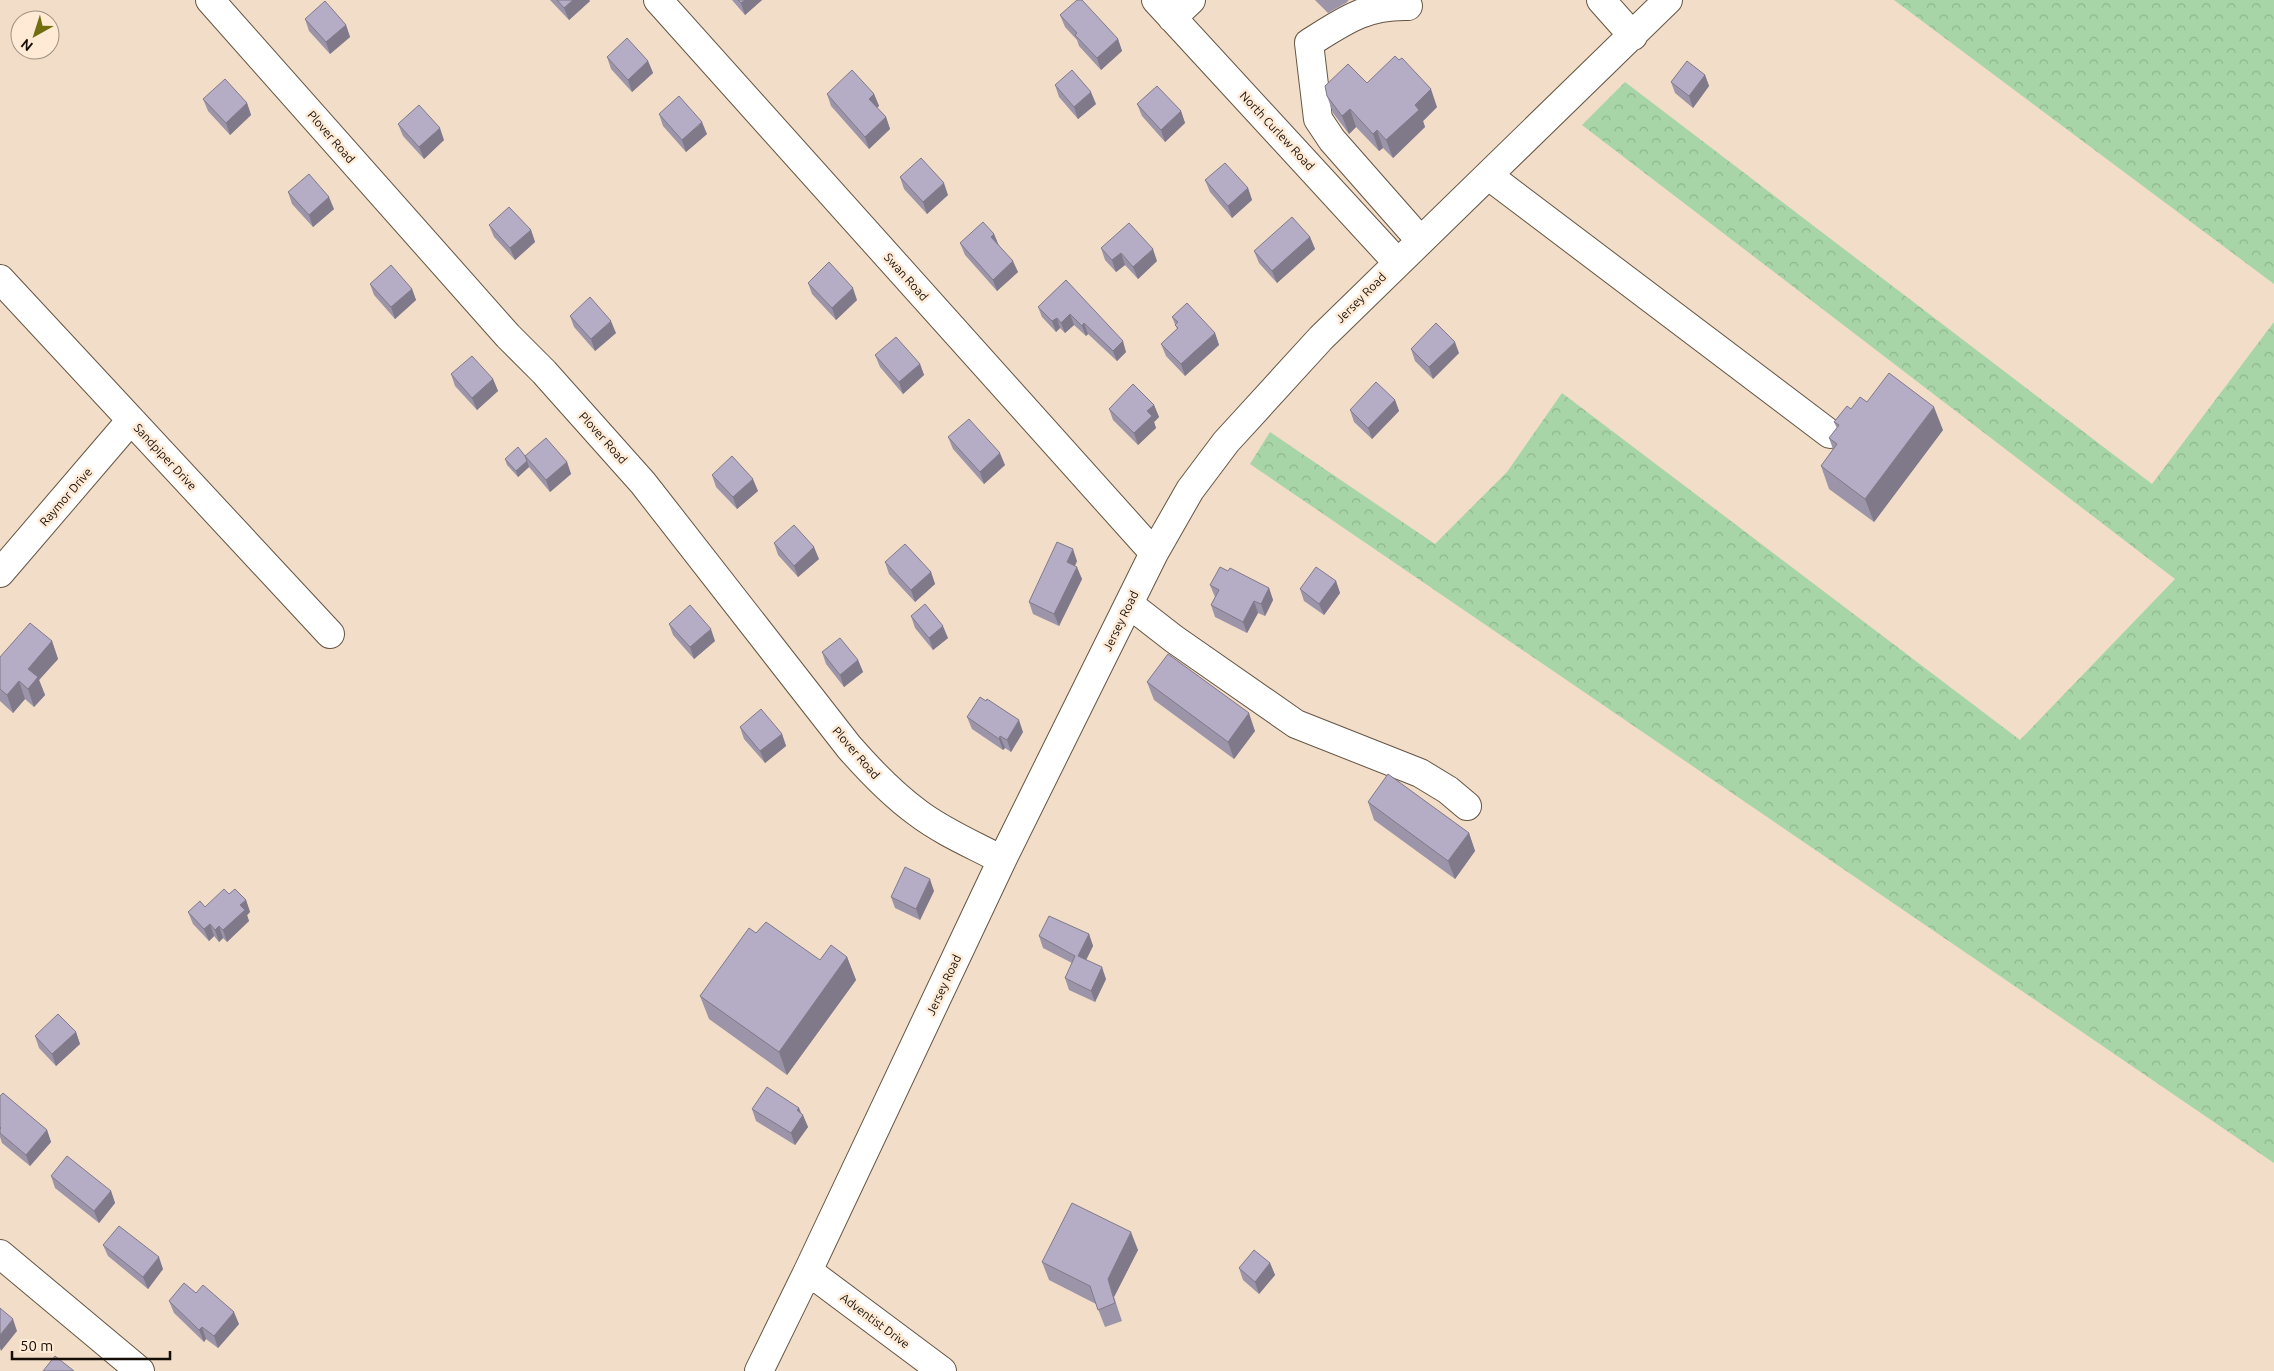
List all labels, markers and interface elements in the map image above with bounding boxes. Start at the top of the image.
north arrow [10,10,60,60]
text: N [18,36,36,55]
street label: North Curlew Road [1238,89,1317,173]
street label: Plover Road [305,108,358,165]
street label: Swan Road [882,250,931,303]
street label: Jersey Road [1333,270,1388,325]
street label: Plover Road [577,409,630,466]
street label: Sandpiper Drive [131,421,199,492]
street label: Raymor Drive [37,465,94,528]
street label: Jersey Road [1100,589,1141,653]
street label: Plover Road [830,724,883,781]
street label: Jersey Road [924,953,963,1017]
street label: Adventist Drive [838,1290,912,1351]
scale bar [12,1328,170,1360]
text: 50 m [20,1337,53,1354]

